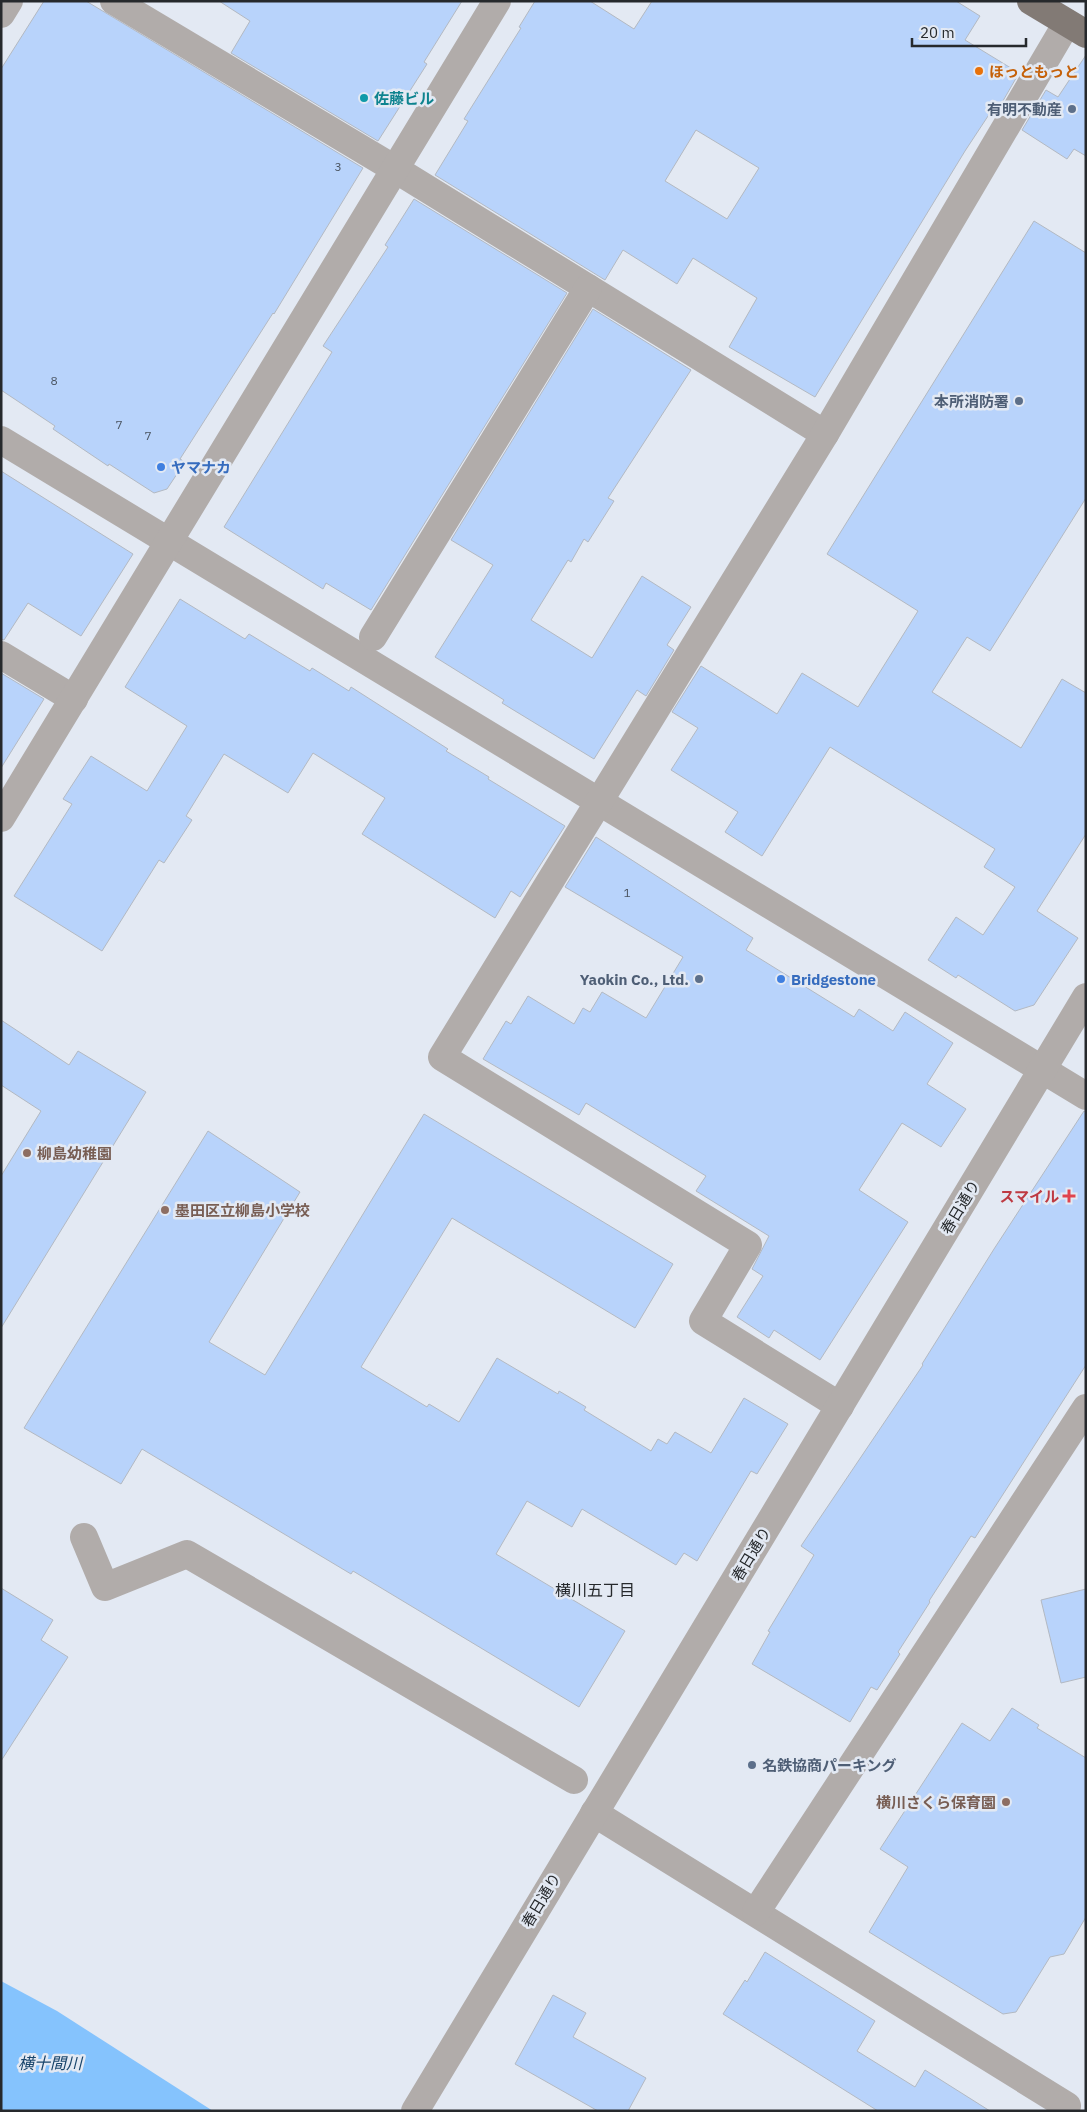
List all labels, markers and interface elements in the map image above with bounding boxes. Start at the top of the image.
scale bar [912,15,1026,47]
text: 20 m [920,23,955,42]
place label: ほっともっと [989,62,1079,81]
marker: ほっともっと [973,65,985,77]
place label: 佐藤ビル [374,89,434,108]
marker: 佐藤ビル [358,92,370,104]
place label: 有明不動産 [987,100,1062,119]
marker: 有明不動産 [1066,103,1078,115]
house number: 3 [334,159,342,174]
house number: 8 [50,373,58,388]
place label: 本所消防署 [934,392,1009,411]
marker: 本所消防署 [1013,395,1025,407]
house number: 7 [115,417,123,432]
house number: 7 [144,428,152,443]
place label: ヤマナカ [171,458,231,477]
marker: ヤマナカ [155,461,167,473]
house number: 1 [623,885,631,900]
place label: Yaokin Co., Ltd. [580,970,689,989]
place label: Bridgestone [791,970,876,989]
marker: Yaokin Co., Ltd. [693,973,705,985]
marker: Bridgestone [775,973,787,985]
place label: 柳島幼稚園 [37,1144,112,1163]
marker: 柳島幼稚園 [21,1147,33,1159]
street label: 春日通り [936,1176,984,1238]
place label: スマイル [999,1187,1059,1206]
marker: スマイル [1063,1190,1075,1202]
place label: 墨田区立柳島小学校 [175,1201,310,1220]
marker: 墨田区立柳島小学校 [159,1204,171,1216]
street label: 春日通り [727,1523,775,1585]
district label: 横川五丁目 [555,1580,635,1600]
place label: 名鉄協商パーキング [762,1756,897,1775]
marker: 名鉄協商パーキング [746,1759,758,1771]
place label: 横川さくら保育園 [876,1793,996,1812]
marker: 横川さくら保育園 [1000,1796,1012,1808]
street label: 春日通り [517,1869,565,1931]
water label: 横十間川 [18,2053,84,2073]

